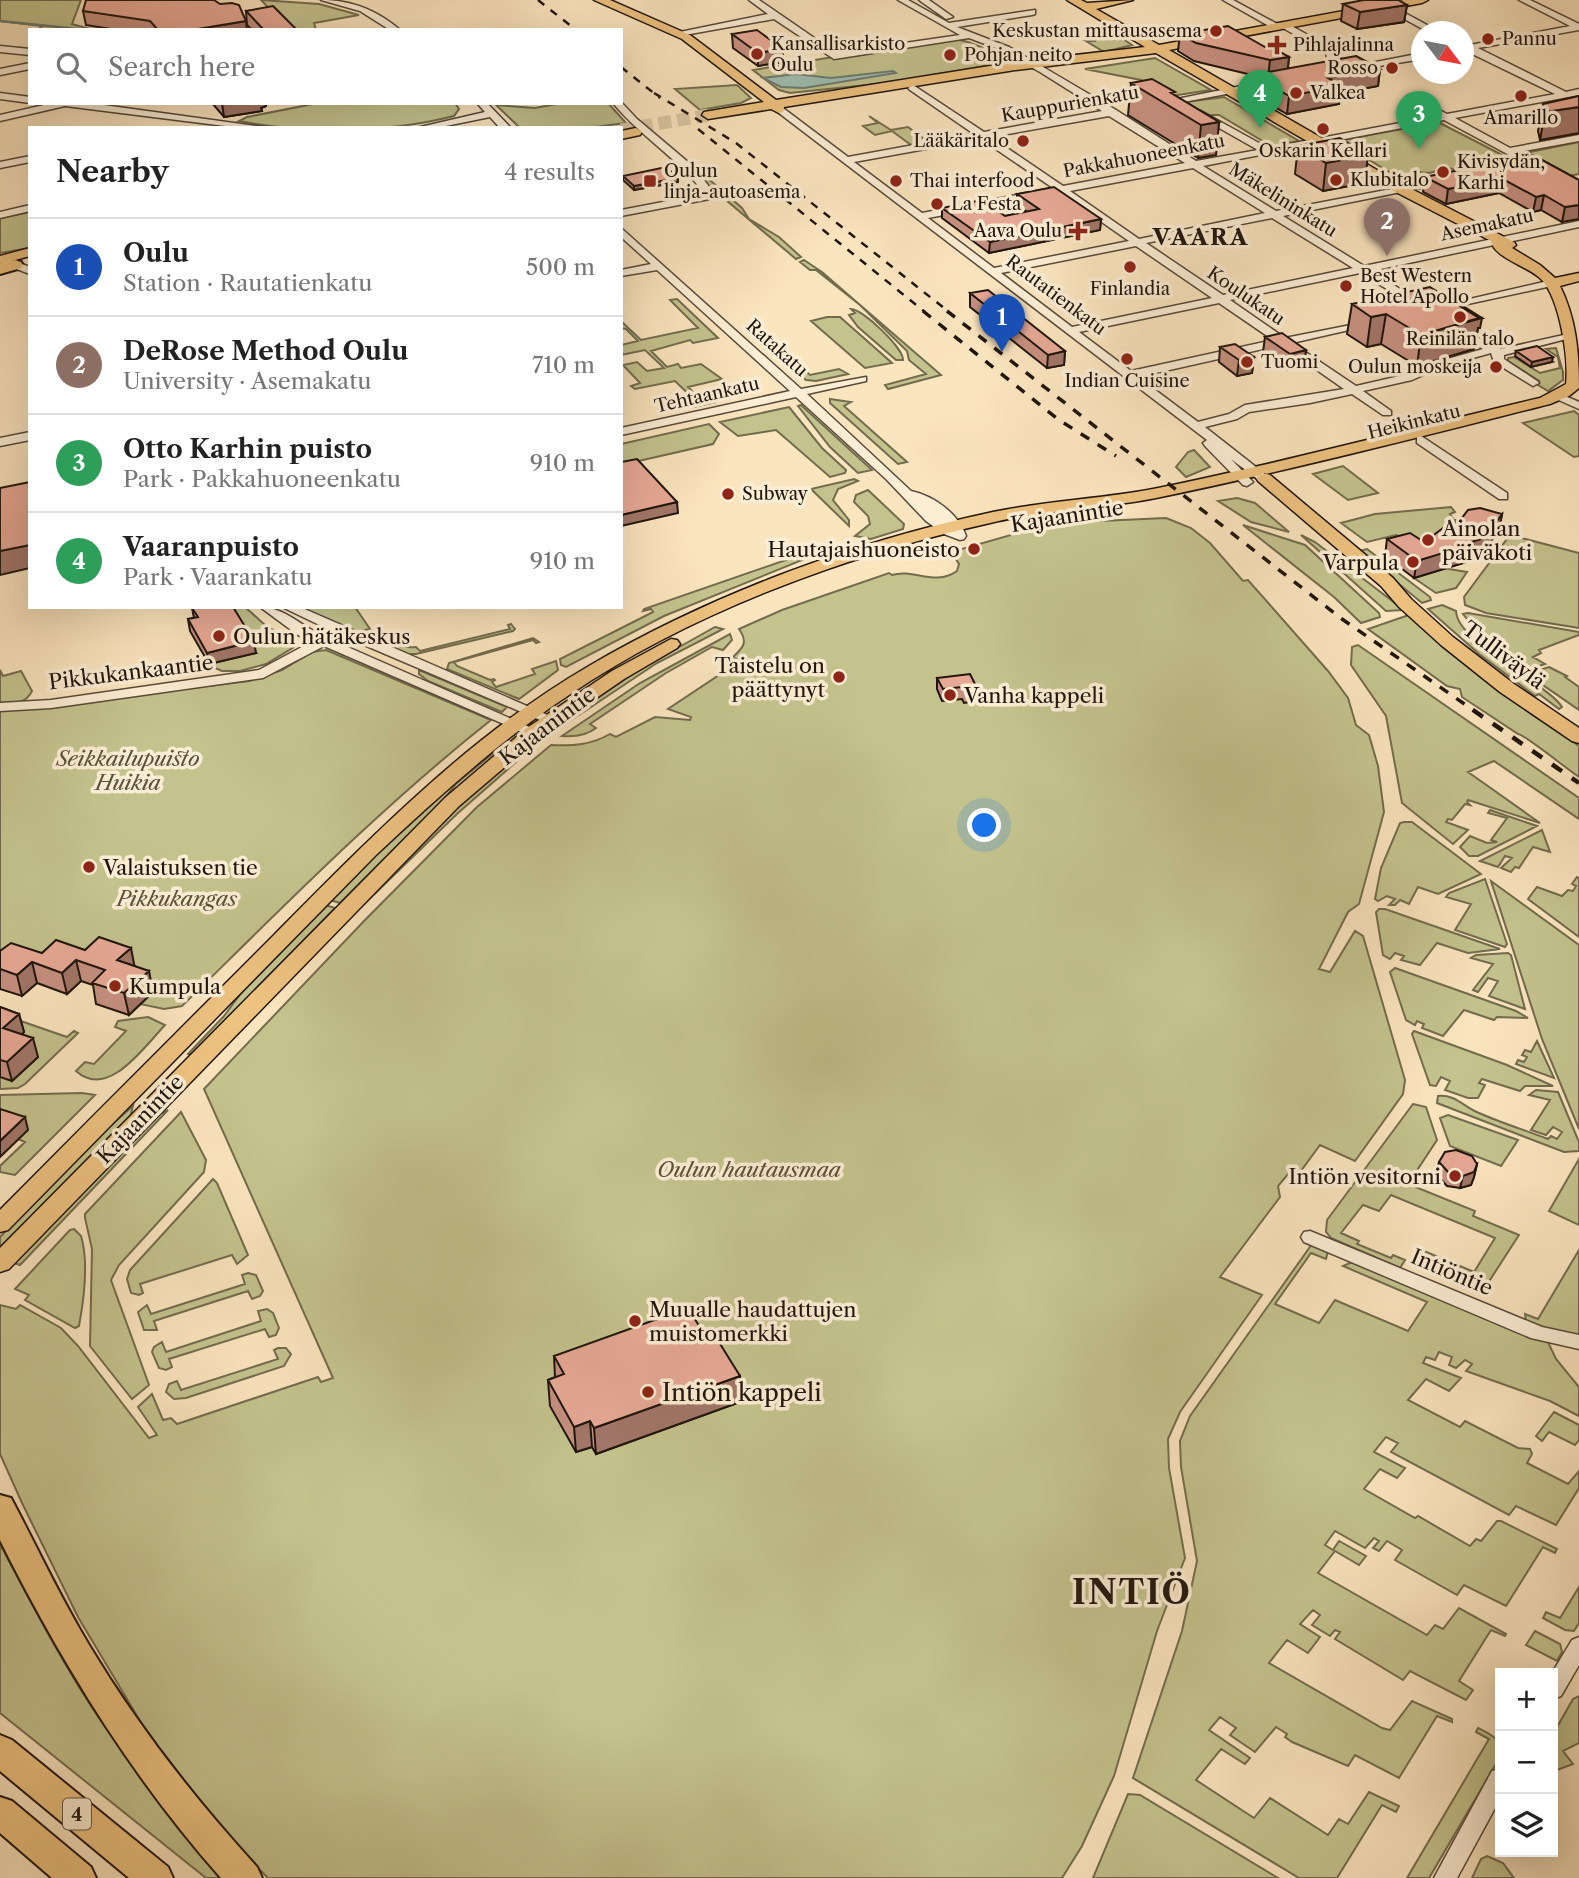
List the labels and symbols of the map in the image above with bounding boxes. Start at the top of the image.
place label: Keskustan mittausasema [992,20,1202,42]
north arrow [1411,21,1474,84]
marker: Keskustan mittausasema [1208,23,1224,39]
place label: Pannu [1502,28,1557,50]
marker: Pannu [1480,31,1496,47]
place label: Kansallisarkisto Oulu [771,33,905,76]
place label: Pihlajalinna [1293,34,1394,56]
marker: Pihlajalinna [1267,35,1287,55]
place label: Pohjan neito [964,44,1073,66]
marker: Kansallisarkisto Oulu [749,46,765,62]
marker: Pohjan neito [942,47,958,63]
place label: Rosso [1327,57,1378,79]
marker: Rosso [1384,60,1400,76]
pin: 4 [1237,70,1283,128]
street label: Kauppurienkatu [1000,81,1140,127]
place label: Valkea [1309,82,1366,104]
marker: Valkea [1288,85,1304,101]
marker: Amarillo [1513,88,1529,104]
pin: 3 [1396,91,1442,149]
place label: Amarillo [1483,107,1558,129]
marker: Oskarin Kellari [1315,121,1331,137]
place label: Lääkäritalo [913,130,1009,152]
street label: Pakkahuoneenkatu [1061,130,1227,182]
marker: Lääkäritalo [1015,133,1031,149]
place label: Oskarin Kellari [1259,140,1388,162]
place label: Kivisydän, Karhi [1457,151,1545,194]
street label: Mäkelininkatu [1225,158,1341,242]
place label: Oulun linja-autoasema [664,160,801,203]
marker: Kivisydän, Karhi [1435,164,1451,180]
place label: Klubitalo [1350,169,1429,191]
place label: Thai interfood [910,170,1035,192]
marker: Klubitalo [1328,172,1344,188]
marker: Oulun linja-autoasema [642,173,658,189]
marker: Thai interfood [888,173,904,189]
place label: La Festa [951,193,1022,215]
marker: La Festa [929,196,945,212]
pin: 2 [1364,198,1410,256]
street label: Asemakatu [1438,204,1536,246]
place label: Aava Oulu [973,220,1062,242]
marker: Aava Oulu [1068,221,1088,241]
district label: VAARA [1152,223,1249,251]
street label: Rautatienkatu [1002,250,1110,340]
marker: Finlandia [1122,259,1138,275]
street label: Koulukatu [1203,262,1289,330]
place label: Best Western Hotel Apollo [1360,265,1472,308]
place label: Finlandia [1090,278,1171,300]
marker: Best Western Hotel Apollo [1338,278,1354,294]
pin: 1 [979,294,1025,352]
marker: Reinilän talo [1452,309,1468,325]
street label: Ratakatu [742,315,812,381]
place label: Reinilän talo [1406,328,1514,350]
marker: Indian Cuisine [1119,351,1135,367]
place label: Tuomi [1261,351,1319,373]
marker: Tuomi [1239,354,1255,370]
place label: Oulun moskeija [1348,356,1482,378]
marker: Oulun moskeija [1488,359,1504,375]
place label: Indian Cuisine [1064,370,1190,392]
street label: Tehtaankatu [653,372,761,418]
street label: Heikinkatu [1365,400,1463,444]
place label: Subway [742,483,809,505]
marker: Subway [720,486,736,502]
street label: Kajaanintie [1009,495,1125,537]
place label: Ainolan päiväkoti [1441,516,1532,565]
marker: Ainolan päiväkoti [1420,532,1436,548]
place label: Hautajaishuoneisto [768,537,960,562]
marker: Hautajaishuoneisto [966,541,982,557]
place label: Varpula [1322,550,1400,575]
marker: Varpula [1405,554,1421,570]
street label: Tulliväylä [1458,616,1551,695]
place label: Oulun hätäkeskus [233,624,410,649]
marker: Oulun hätäkeskus [211,628,227,644]
street label: Pikkukankaantie [47,649,215,695]
place label: Taistelu on päättynyt [715,653,826,702]
marker: Taistelu on päättynyt [831,669,847,685]
street label: Kajaanintie [494,682,600,770]
place label: Vanha kappeli [963,683,1104,708]
marker: Vanha kappeli [942,687,958,703]
park label: Seikkailupuisto Huikia [54,746,200,795]
your location [967,808,1001,842]
place label: Valaistuksen tie [102,855,258,880]
marker: Valaistuksen tie [81,859,97,875]
park label: Pikkukangas [115,886,238,911]
place label: Kumpula [129,974,222,999]
marker: Kumpula [107,978,123,994]
street label: Kajaanintie [91,1069,189,1169]
park label: Oulun hautausmaa [657,1157,842,1182]
place label: Intiön vesitorni [1288,1164,1441,1189]
marker: Intiön vesitorni [1447,1168,1463,1184]
street label: Intiöntie [1407,1244,1497,1300]
place label: Muualle haudattujen muistomerkki [649,1297,856,1346]
marker: Muualle haudattujen muistomerkki [627,1313,643,1329]
place label: Intiön kappeli [662,1378,822,1407]
marker: Intiön kappeli [640,1384,656,1400]
district label: INTIÖ [1072,1571,1192,1613]
road number: 4 [63,1798,91,1830]

